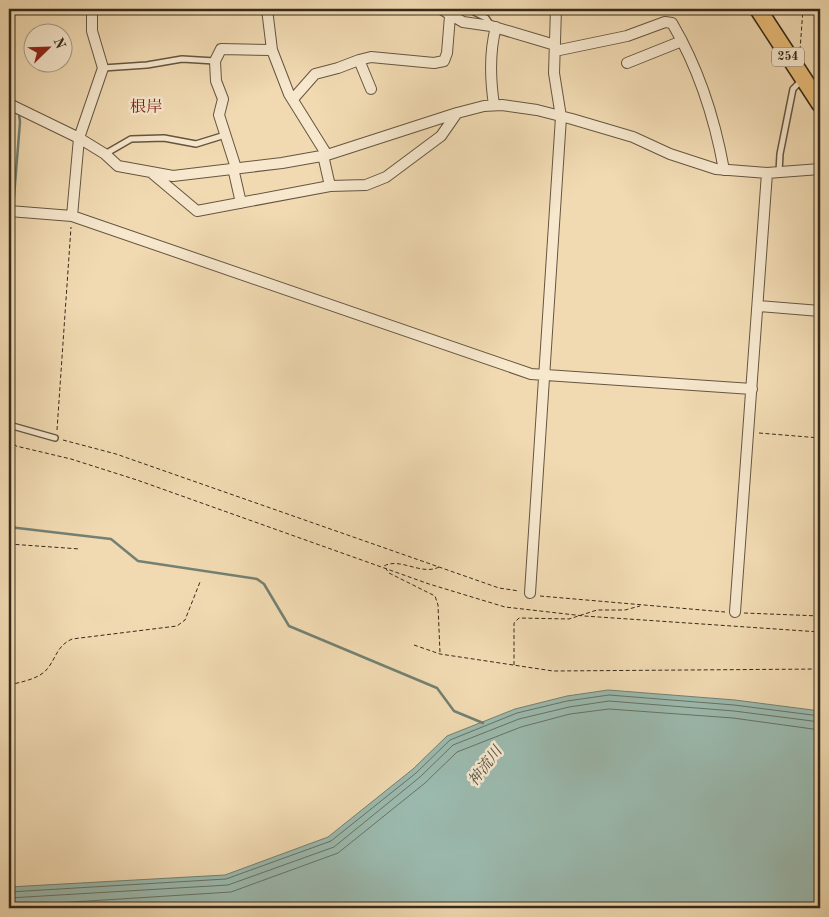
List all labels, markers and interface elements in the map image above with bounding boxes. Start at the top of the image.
north arrow [22,22,72,72]
text: N [51,36,68,51]
road number: 254 [772,48,804,66]
district label: 根岸 [130,98,162,116]
water label: 神流川 [465,742,507,789]

